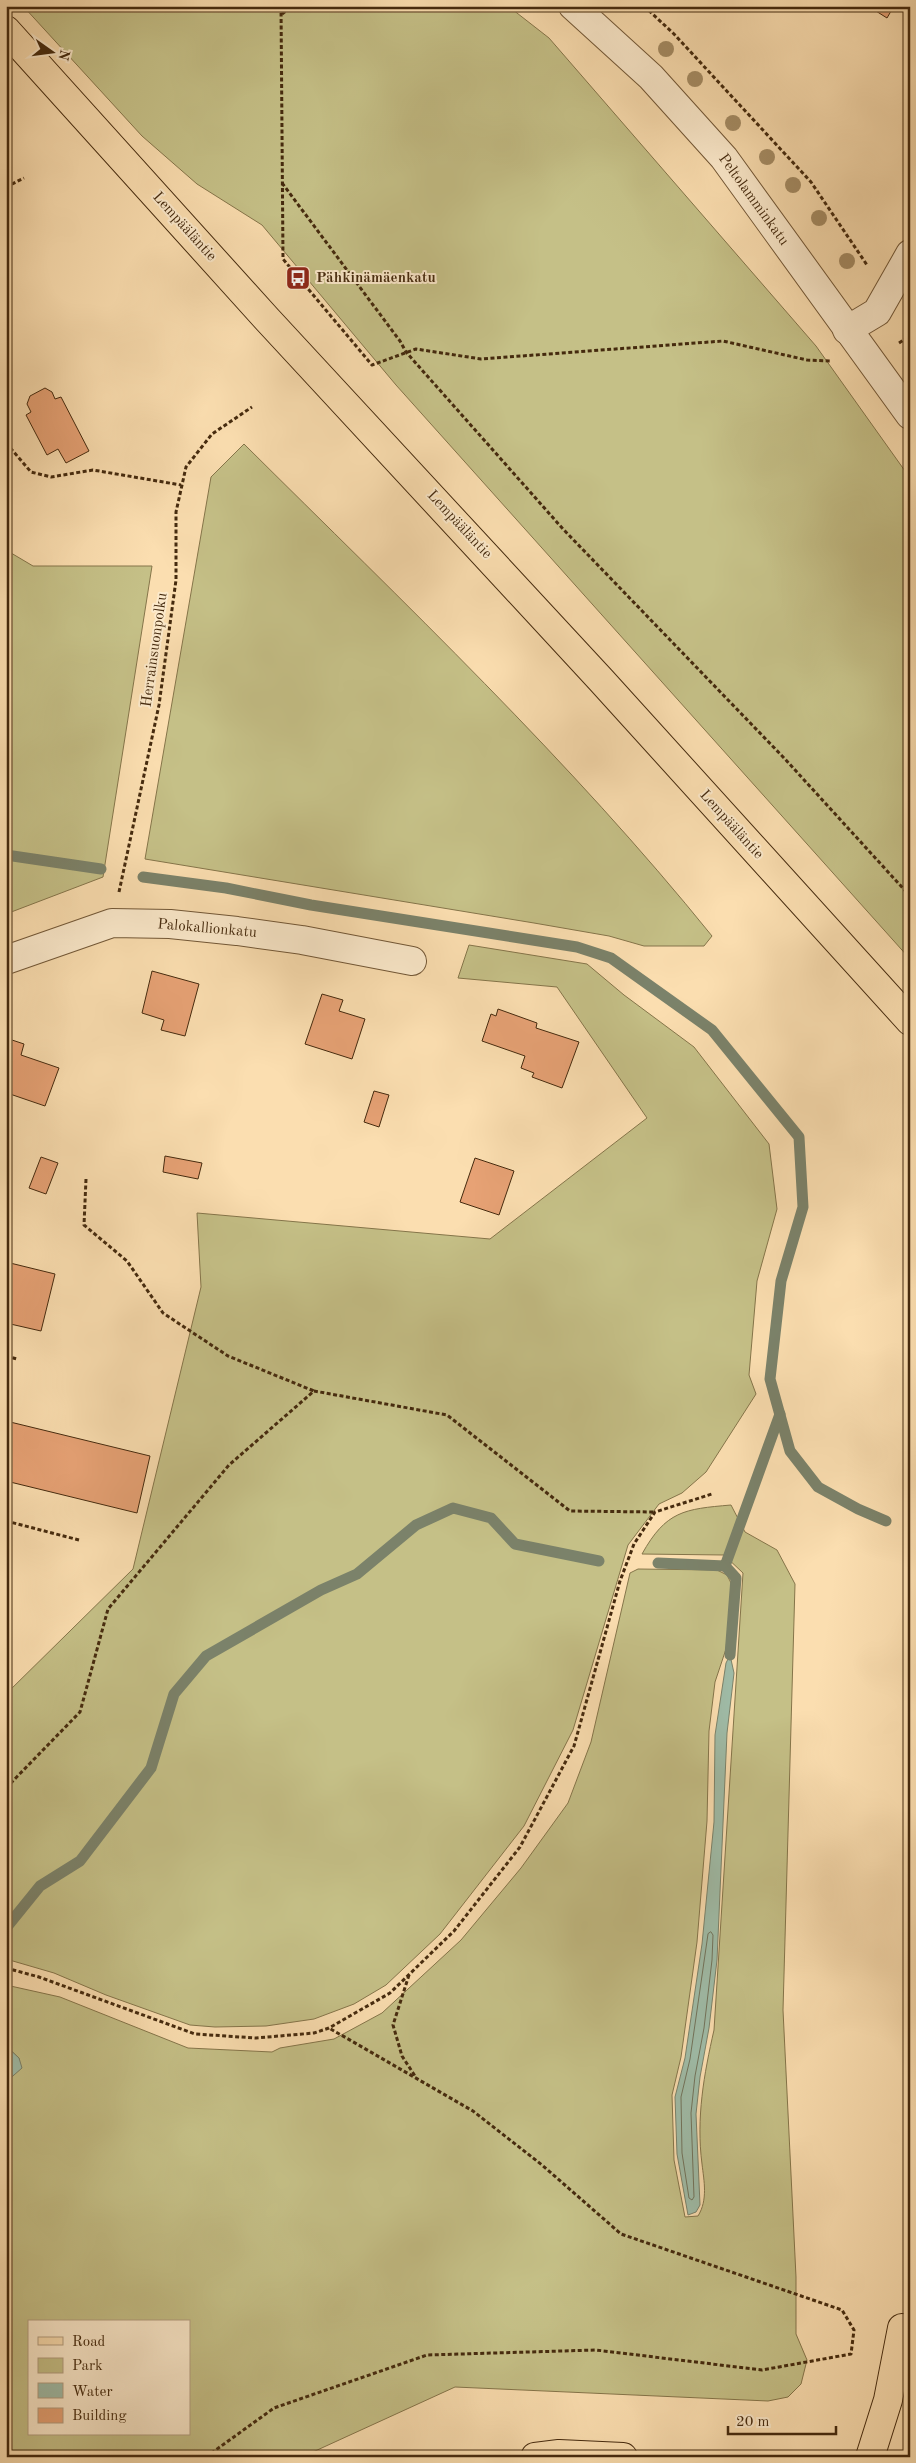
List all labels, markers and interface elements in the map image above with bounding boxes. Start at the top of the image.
north arrow [28,28,78,78]
text: N [55,48,72,62]
street label: Peltolamminkatu [715,152,791,248]
street label: Lempääläntie [149,190,219,264]
bus stop icon: Pähkinämäenkatu [285,265,311,291]
place label: Pähkinämäenkatu [316,271,436,286]
street label: Lempääläntie [424,488,494,562]
street label: Herrainsuonpolku [140,592,170,708]
street label: Lempääläntie [696,788,766,862]
street label: Palokallionkatu [157,917,257,941]
legend [28,2320,190,2436]
text: Road [72,2335,106,2350]
text: Park [72,2359,103,2374]
text: Water [72,2385,113,2400]
scale bar [728,2403,836,2435]
text: Building [72,2409,127,2424]
text: 20 m [736,2415,770,2430]

